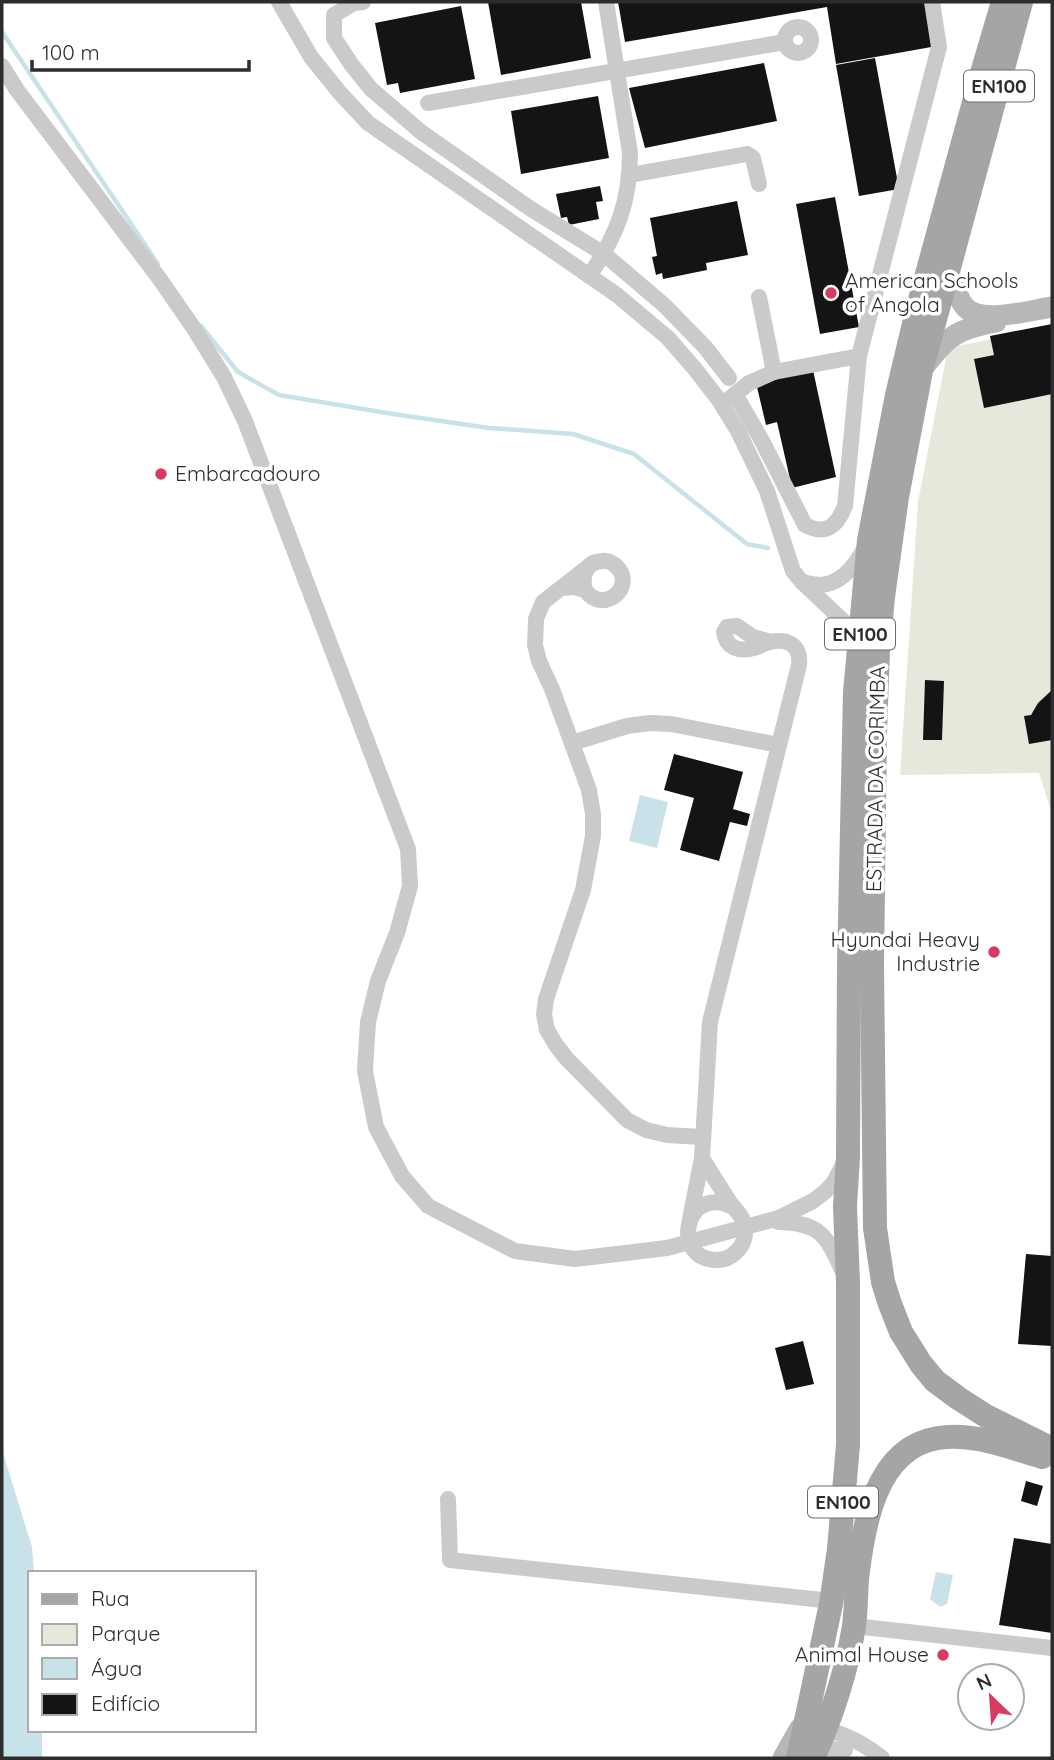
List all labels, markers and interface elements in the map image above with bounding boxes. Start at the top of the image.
scale bar [32,28,248,72]
text: 100 m [42,39,100,65]
road number: EN100 [964,71,1034,102]
place label: American Schools of Angola [845,267,1018,317]
marker: American Schools of Angola [823,285,839,301]
place label: Embarcadouro [175,460,320,486]
marker: Embarcadouro [153,466,169,482]
road number: EN100 [825,618,895,650]
street label: ESTRADA DA CORIMBA [860,666,890,892]
place label: Hyundai Heavy Industrie [831,926,980,976]
marker: Hyundai Heavy Industrie [986,944,1002,960]
road number: EN100 [808,1486,878,1518]
legend [28,1571,256,1732]
text: Rua [91,1585,130,1611]
text: Parque [91,1620,160,1646]
place label: Animal House [795,1641,929,1667]
marker: Animal House [935,1647,951,1663]
text: Água [91,1655,142,1681]
north arrow [956,1662,1026,1732]
text: N [972,1668,995,1695]
text: Edifício [91,1690,160,1716]

